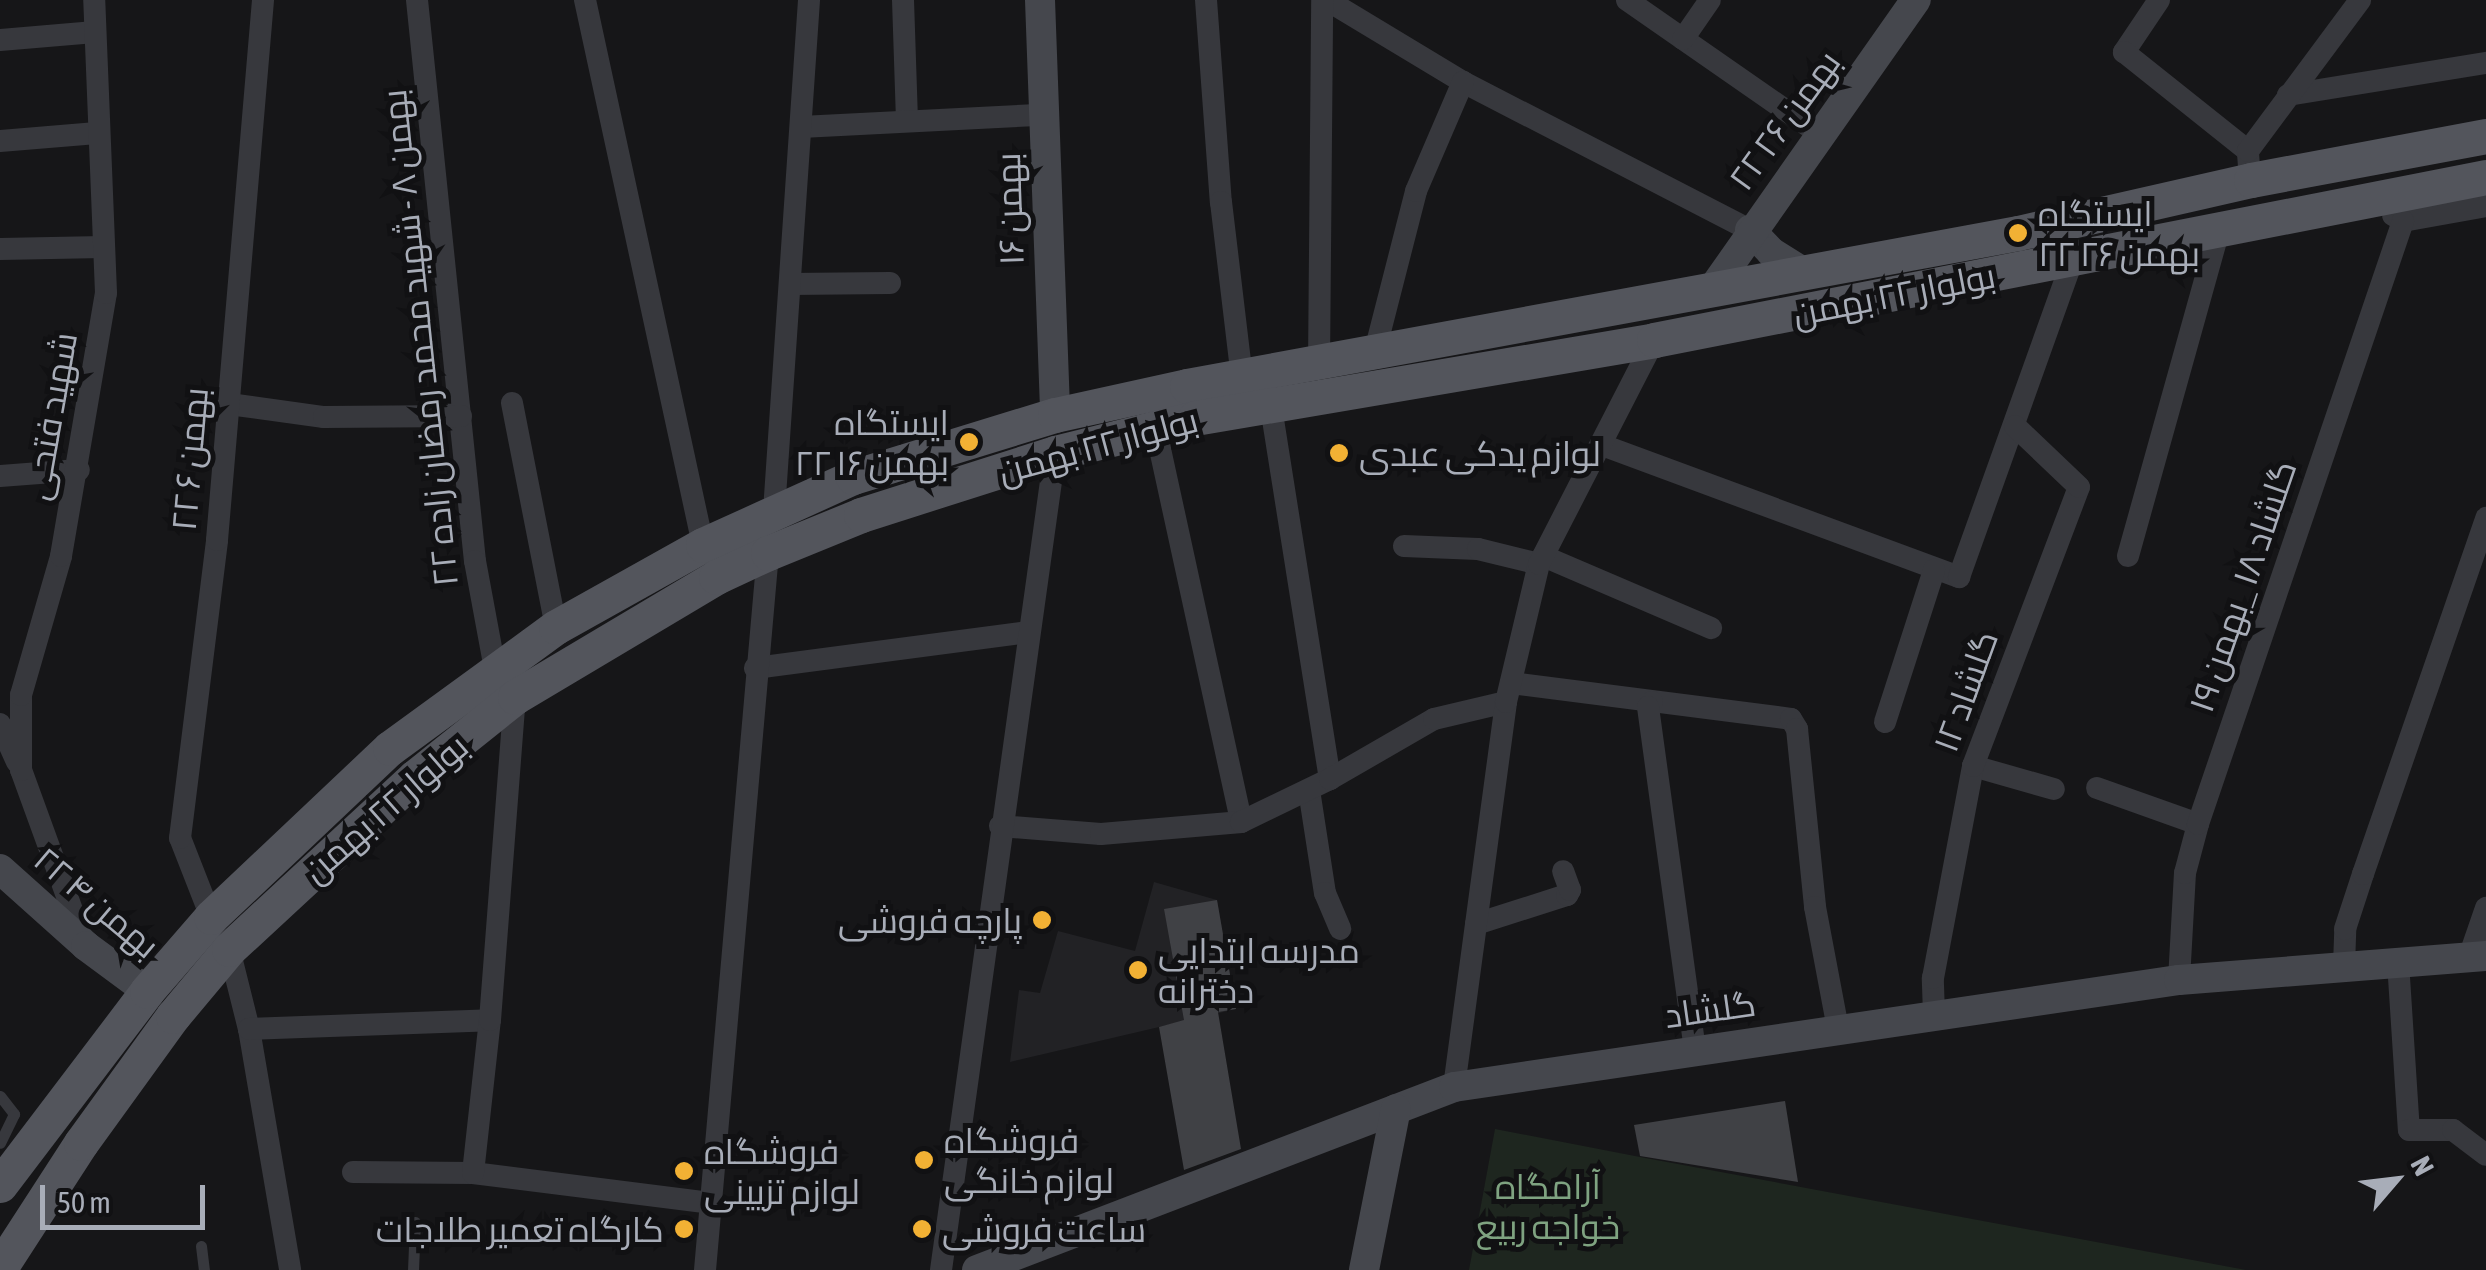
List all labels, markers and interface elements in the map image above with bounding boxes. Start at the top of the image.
street label: ۲۲ بهمن ۲۶ [1719,42,1849,198]
street label: ۲۲ بهمن ۸ - شهید محمد رمضان زاده [372,87,466,589]
street label: بهمن ۱۶ [986,152,1032,266]
place label: ایستگاه ۲۲ بهمن ۲۶ [2038,192,2200,274]
marker: ایستگاه ۲۲ بهمن ۲۶ [2007,222,2029,244]
street label: بولوار ۲۲ بهمن [1789,254,1999,334]
street label: شهید فتحی [15,329,85,503]
street label: ۲۲ بهمن ۶ [162,386,216,532]
street label: بولوار ۲۲ بهمن [994,398,1202,492]
place label: ایستگاه ۲۲ بهمن ۱۶ [794,401,949,483]
marker: ایستگاه ۲۲ بهمن ۱۶ [958,431,980,453]
place label: لوازم یدکی عبدی [1359,432,1601,474]
marker: لوازم یدکی عبدی [1328,442,1350,464]
street label: گلشاد ۱۸ _بهمن ۱۹ [2179,455,2305,717]
street label: گلشاد ۱۲ [1924,625,2006,757]
street label: بولوار ۲۲ بهمن [294,725,476,891]
street label: ۲۲ بهمن ۴ [26,838,168,966]
place label: پارچه فروشی [838,899,1022,941]
marker: پارچه فروشی [1031,909,1053,931]
place label: مدرسه ابتدایی دخترانه [1158,929,1360,1011]
marker: مدرسه ابتدایی دخترانه [1127,959,1149,981]
street label: گلشاد [1662,982,1758,1036]
place label: فروشگاه لوازم خانگی [944,1119,1114,1201]
place label: فروشگاه لوازم تزیینی [704,1130,860,1212]
north arrow [2346,1130,2446,1230]
marker: فروشگاه لوازم خانگی [913,1149,935,1171]
text: N [2404,1151,2440,1181]
marker: فروشگاه لوازم تزیینی [673,1160,695,1182]
scale bar [45,1165,210,1227]
park label: آرامگاه خواجه ربیع [1476,1165,1620,1247]
text: 50 m [57,1185,111,1219]
place label: کارگاه تعمیر طلاجات [376,1208,664,1250]
place label: ساعت فروشی [942,1208,1146,1250]
marker: کارگاه تعمیر طلاجات [673,1218,695,1240]
marker: ساعت فروشی [911,1218,933,1240]

